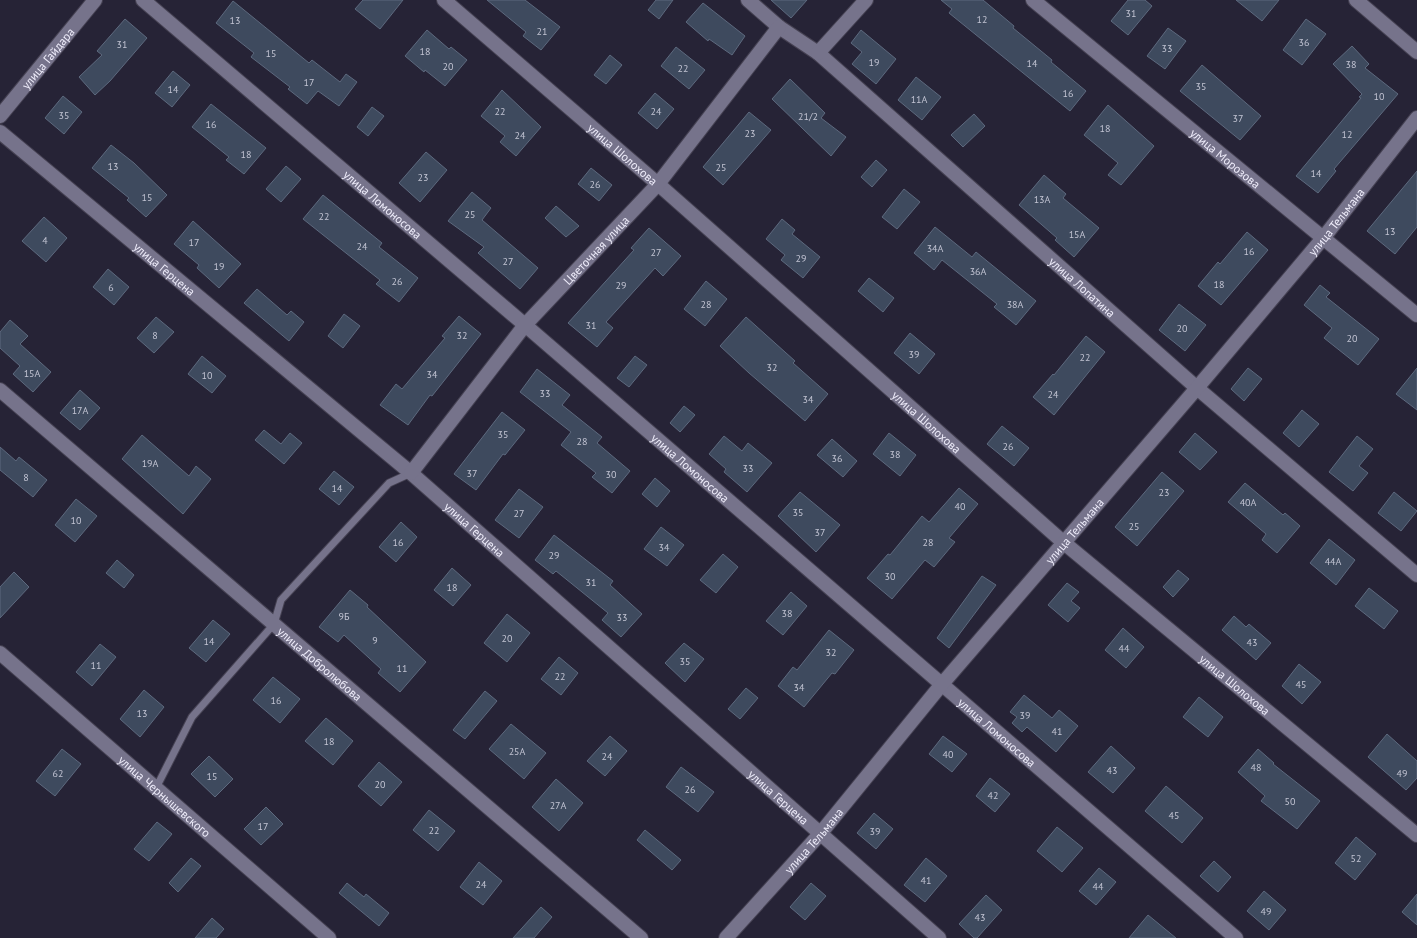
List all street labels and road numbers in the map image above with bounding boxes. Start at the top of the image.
street label: улица Гайдара [18,24,77,92]
street label: улица Шолохова [585,120,661,188]
street label: улица Морозова [1187,125,1264,191]
street label: улица Ломоносова [341,167,425,242]
street label: улица Тельмана [1304,185,1367,258]
street label: Цветочная улица [560,212,632,288]
street label: улица Герцена [131,239,199,299]
street label: улица Лопатина [1046,253,1119,320]
street label: улица Шолохова [889,387,964,456]
street label: улица Ломоносова [648,430,733,505]
street label: улица Тельмана [1042,495,1107,567]
street label: улица Герцена [441,499,508,560]
street label: улица Добролюбова [275,623,365,704]
street label: улица Шолохова [1197,651,1273,718]
street label: улица Ломоносова [955,694,1039,770]
street label: улица Чернышевского [116,752,214,840]
street label: улица Герцена [745,766,812,827]
street label: улица Тельмана [781,804,846,876]

